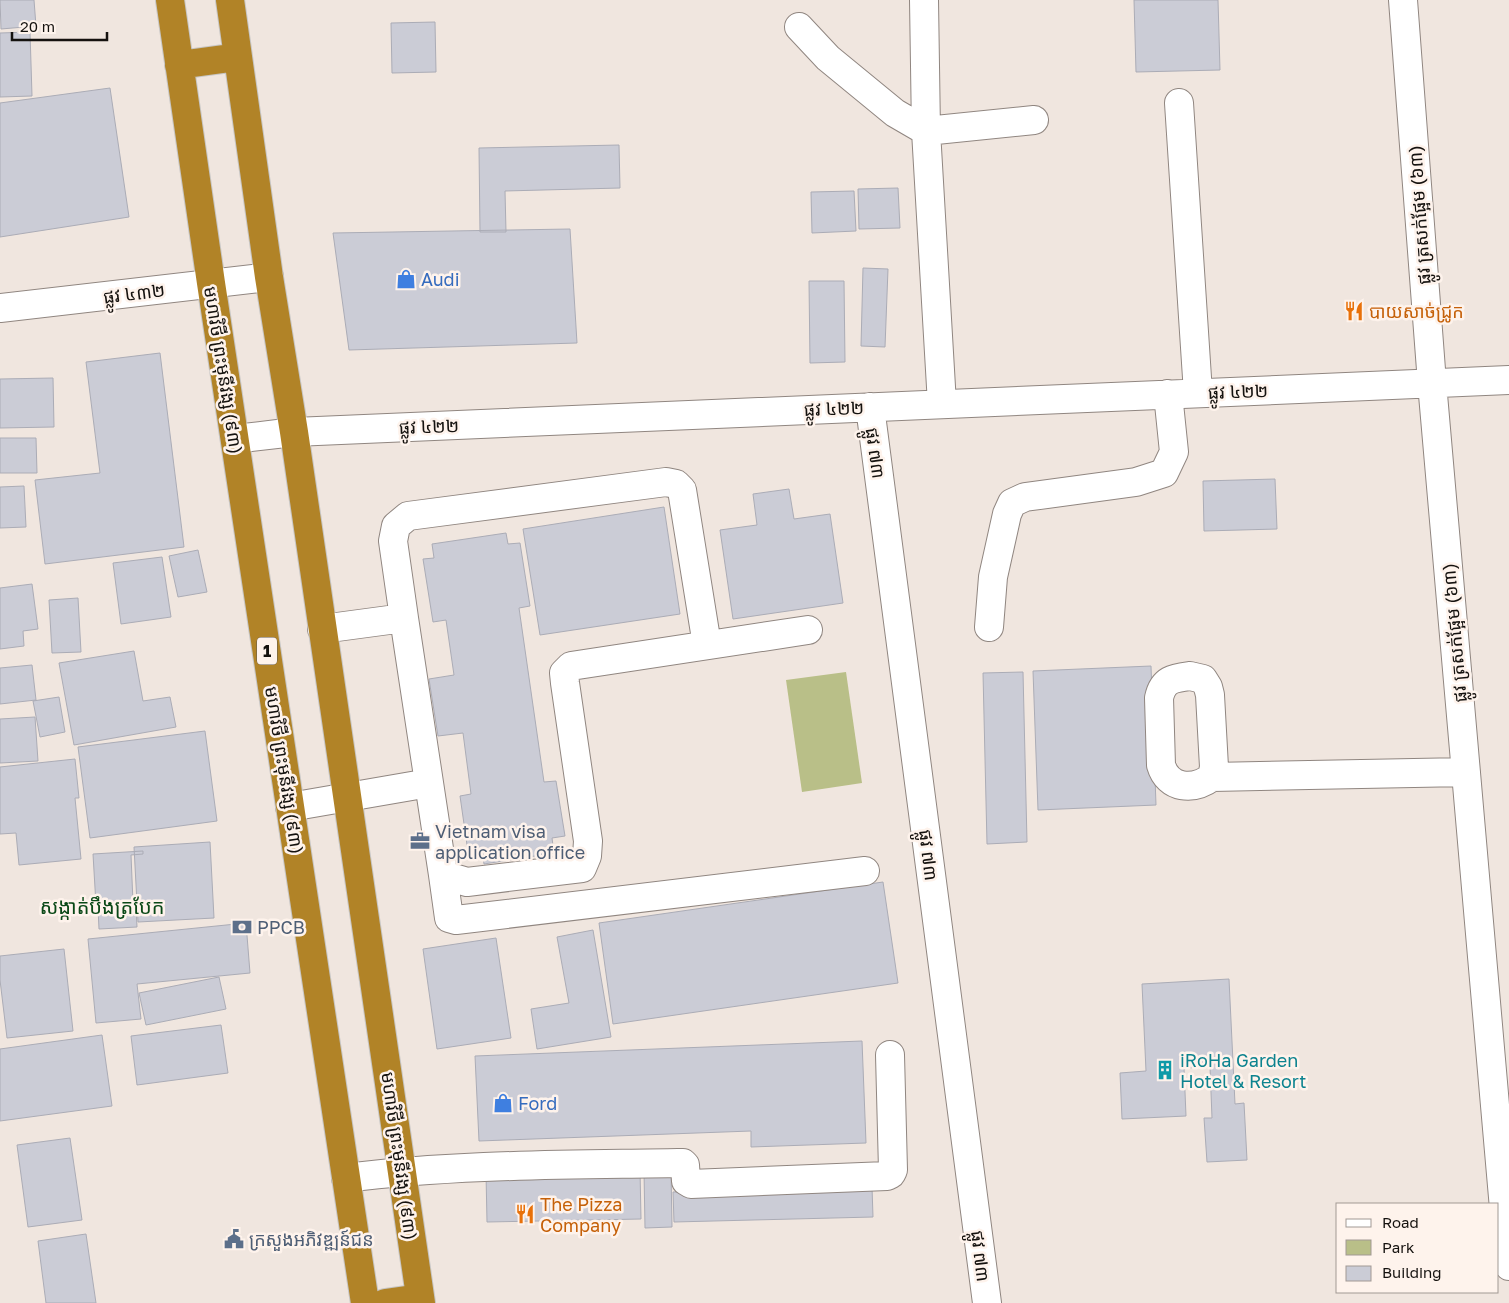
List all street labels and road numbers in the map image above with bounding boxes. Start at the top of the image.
street label: ផ្លូវ ត្រសក់ផ្អែម (៦៣) [1403,144,1441,285]
street label: ផ្លូវ ៤៣២ [102,278,167,314]
street label: មហាវិថី ព្រះមុនីវង្ស (៩៣) [197,285,248,456]
street label: ផ្លូវ ៤២២ [1207,379,1269,409]
street label: ផ្លូវ ៤២២ [803,396,865,426]
street label: ផ្លូវ ៤២២ [398,414,460,444]
street label: ផ្លូវ ៧៣ [855,426,890,481]
street label: ផ្លូវ ត្រសក់ផ្អែម (៦៣) [1437,562,1477,704]
road number: 1 [257,637,277,664]
street label: មហាវិថី ព្រះមុនីវង្ស (៩៣) [258,685,309,856]
street label: ផ្លូវ ៧៣ [909,828,943,883]
street label: មហាវិថី ព្រះមុនីវង្ស (៩៣) [375,1071,423,1242]
street label: ផ្លូវ ៧៣ [961,1229,995,1284]

